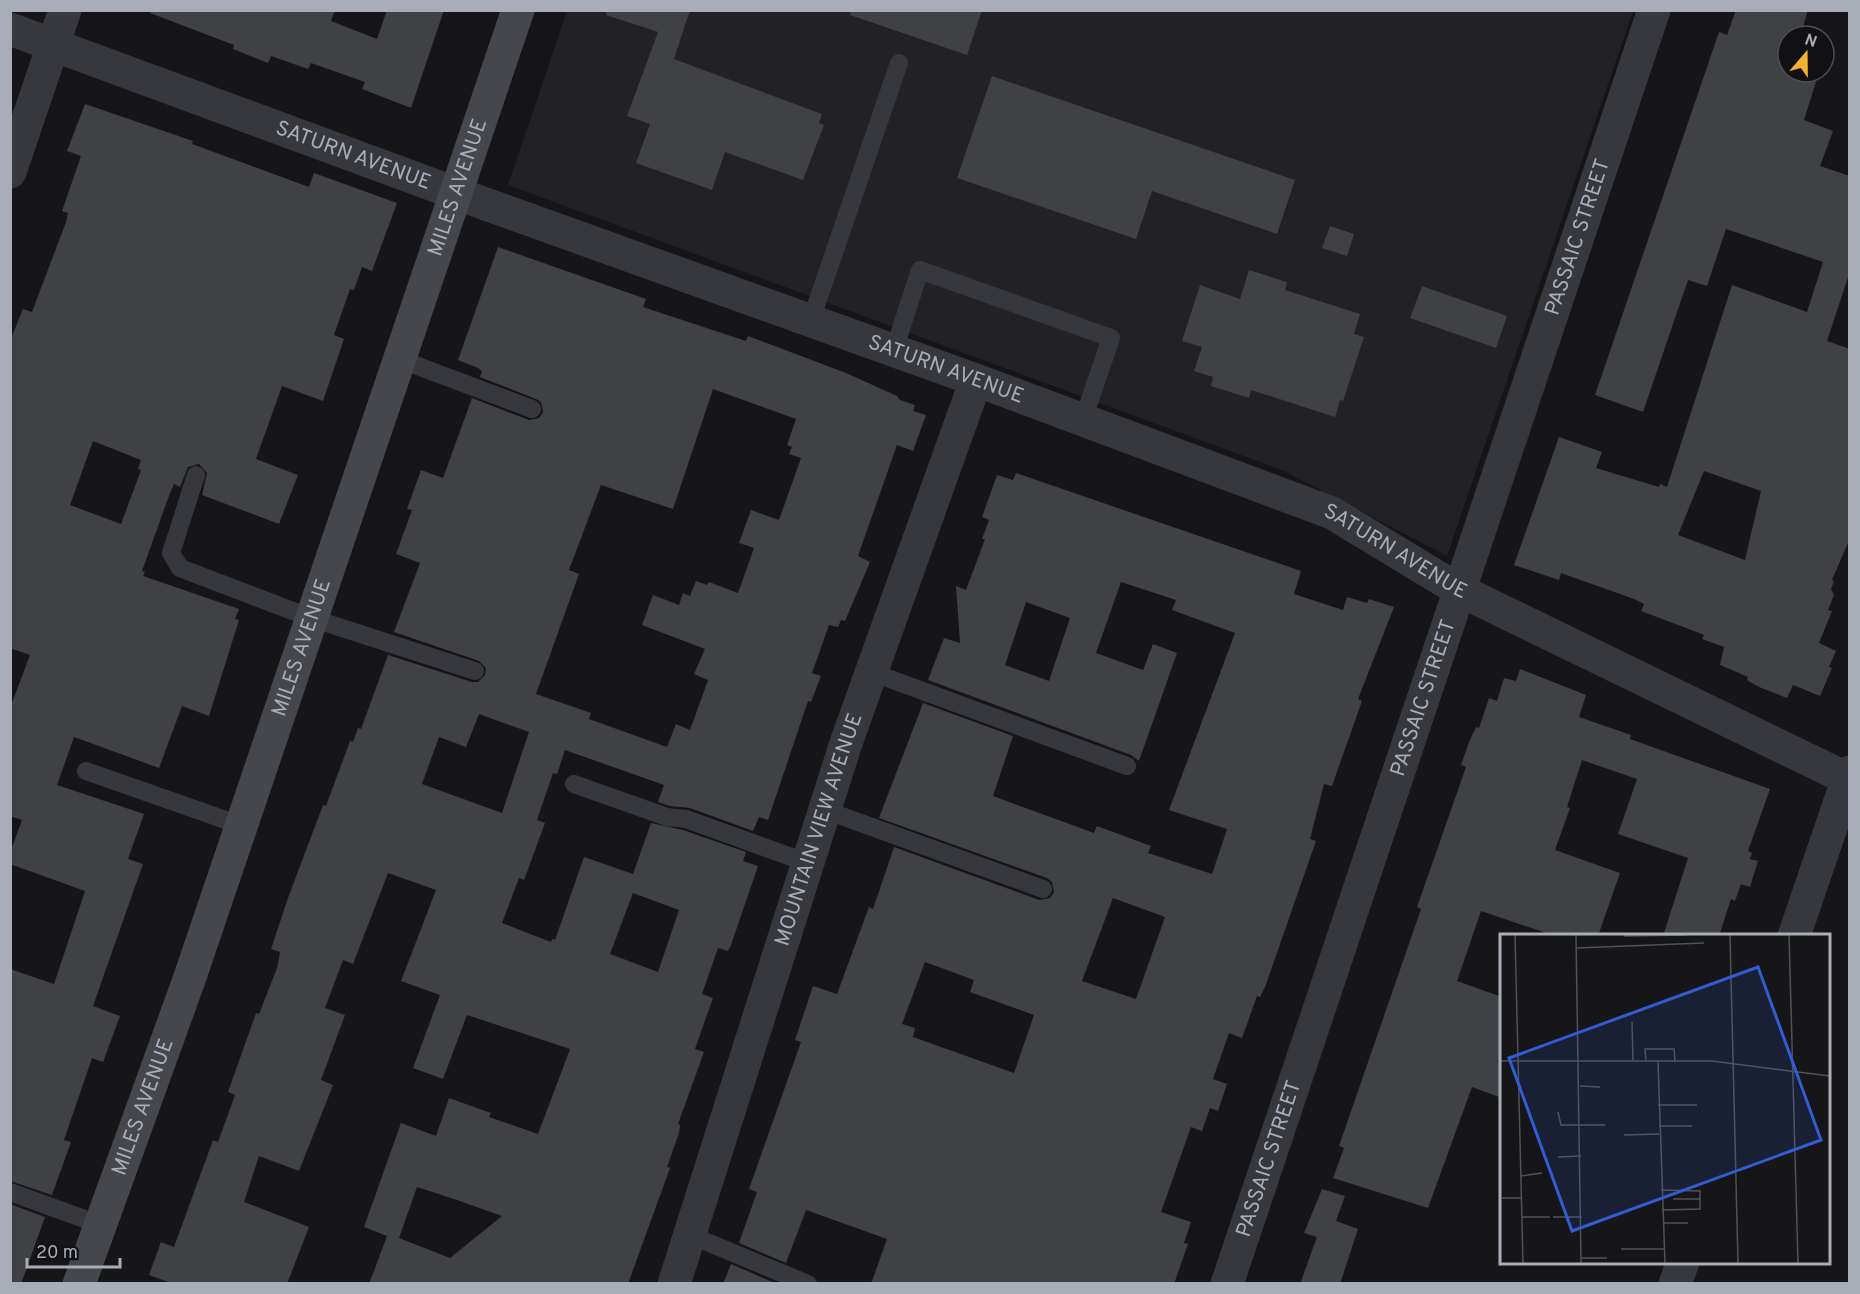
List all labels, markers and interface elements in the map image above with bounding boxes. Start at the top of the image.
north arrow [1776,24,1836,84]
text: N [1802,30,1819,53]
street label: SATURN AVENUE [272,115,435,197]
street label: MILES AVENUE [422,115,494,260]
street label: PASSAIC STREET [1539,155,1617,319]
street label: SATURN AVENUE [865,329,1028,410]
street label: SATURN AVENUE [1320,498,1472,605]
street label: MILES AVENUE [266,576,337,720]
street label: PASSAIC STREET [1385,616,1462,780]
street label: MOUNTAIN VIEW AVENUE [769,709,869,949]
inset map [1500,934,1830,1264]
street label: MILES AVENUE [106,1035,180,1179]
street label: PASSAIC STREET [1230,1077,1308,1241]
scale bar [27,1231,120,1269]
text: 20 m [36,1242,78,1265]

